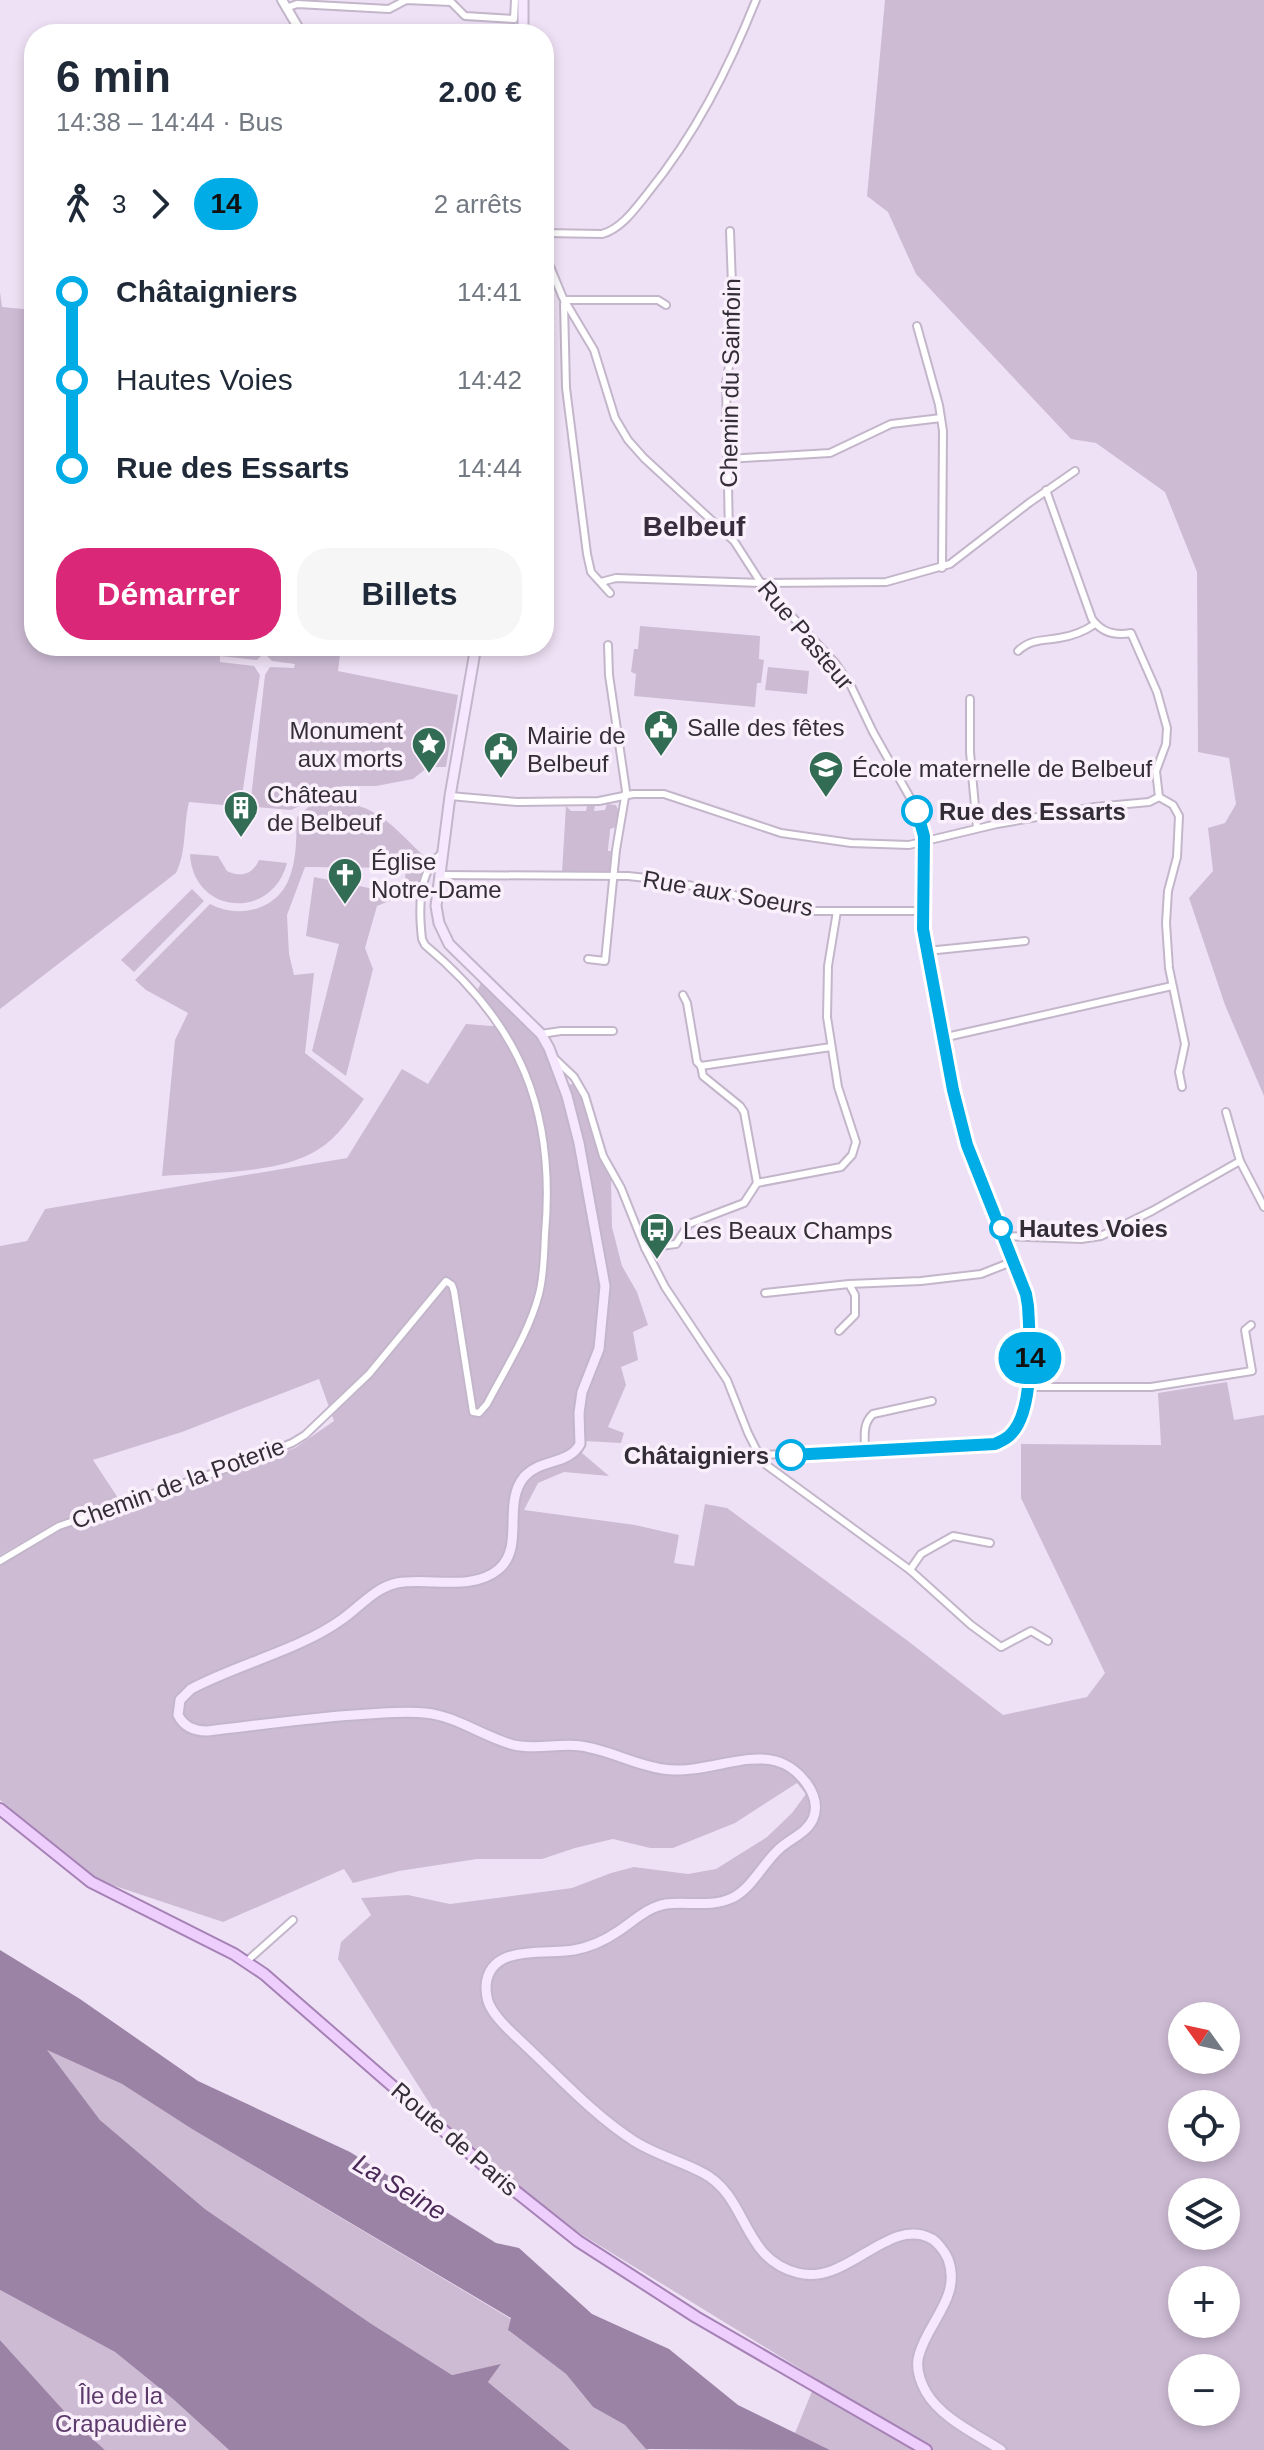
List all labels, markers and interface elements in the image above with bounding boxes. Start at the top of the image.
text: 6 min [56,52,171,101]
text: 2.00 € [439,75,522,108]
text: 14:38 – 14:44 · Bus [56,107,283,137]
icon: walk [56,182,100,226]
icon: forward [138,182,182,226]
text: 14 [210,188,242,219]
text: 3 [112,189,126,219]
text: 2 arrêts [434,189,522,219]
text: Châtaigniers [116,275,298,308]
text: 14:41 [457,277,522,307]
street label: Chemin du Sainfoin [715,278,745,488]
text: Hautes Voies [116,363,293,396]
text: 14:42 [457,365,522,395]
text: Rue des Essarts [116,451,349,484]
text: 14:44 [457,453,522,483]
district label: Belbeuf [643,511,746,542]
button: Démarrer [56,548,281,640]
button: Billets [297,548,522,640]
street label: Rue Pasteur [753,575,859,695]
public building icon: Salle des fêtes [642,708,680,758]
place label: Salle des fêtes [687,714,844,741]
place label: Monument aux morts [290,717,403,772]
place label: Mairie de Belbeuf [527,722,626,777]
place icon: Monument aux morts [410,725,448,775]
public building icon: Mairie de Belbeuf [482,730,520,780]
school or university icon: École maternelle de Belbeuf [807,749,845,799]
place label: École maternelle de Belbeuf [852,755,1153,782]
place label: Château de Belbeuf [267,781,382,836]
building icon: Château de Belbeuf [222,789,260,839]
marker: Rue des Essarts [902,796,932,826]
place label: Rue des Essarts [939,798,1126,825]
place label: Église Notre-Dame [371,848,502,903]
church icon: Église Notre-Dame [326,856,364,906]
street label: Rue aux Soeurs [641,865,815,921]
bus stop icon: Les Beaux Champs [638,1211,676,1261]
place label: Hautes Voies [1019,1215,1168,1242]
place label: Les Beaux Champs [683,1217,892,1244]
marker: Hautes Voies [990,1217,1012,1239]
line badge: 14 [994,1332,1066,1384]
text: 14 [1014,1342,1046,1373]
street label: Chemin de la Poterie [68,1432,288,1534]
marker: Châtaigniers [776,1440,806,1470]
place label: Châtaigniers [624,1442,769,1469]
north arrow [1168,2002,1240,2074]
map controls [1168,2002,1240,2426]
street label: Route de Paris [386,2077,524,2201]
button: locate [1168,2090,1240,2162]
water label: La Seine [348,2148,452,2226]
button: layers [1168,2178,1240,2250]
button: + [1168,2266,1240,2338]
button: − [1168,2354,1240,2426]
park label: Île de la Crapaudière [55,2382,187,2437]

